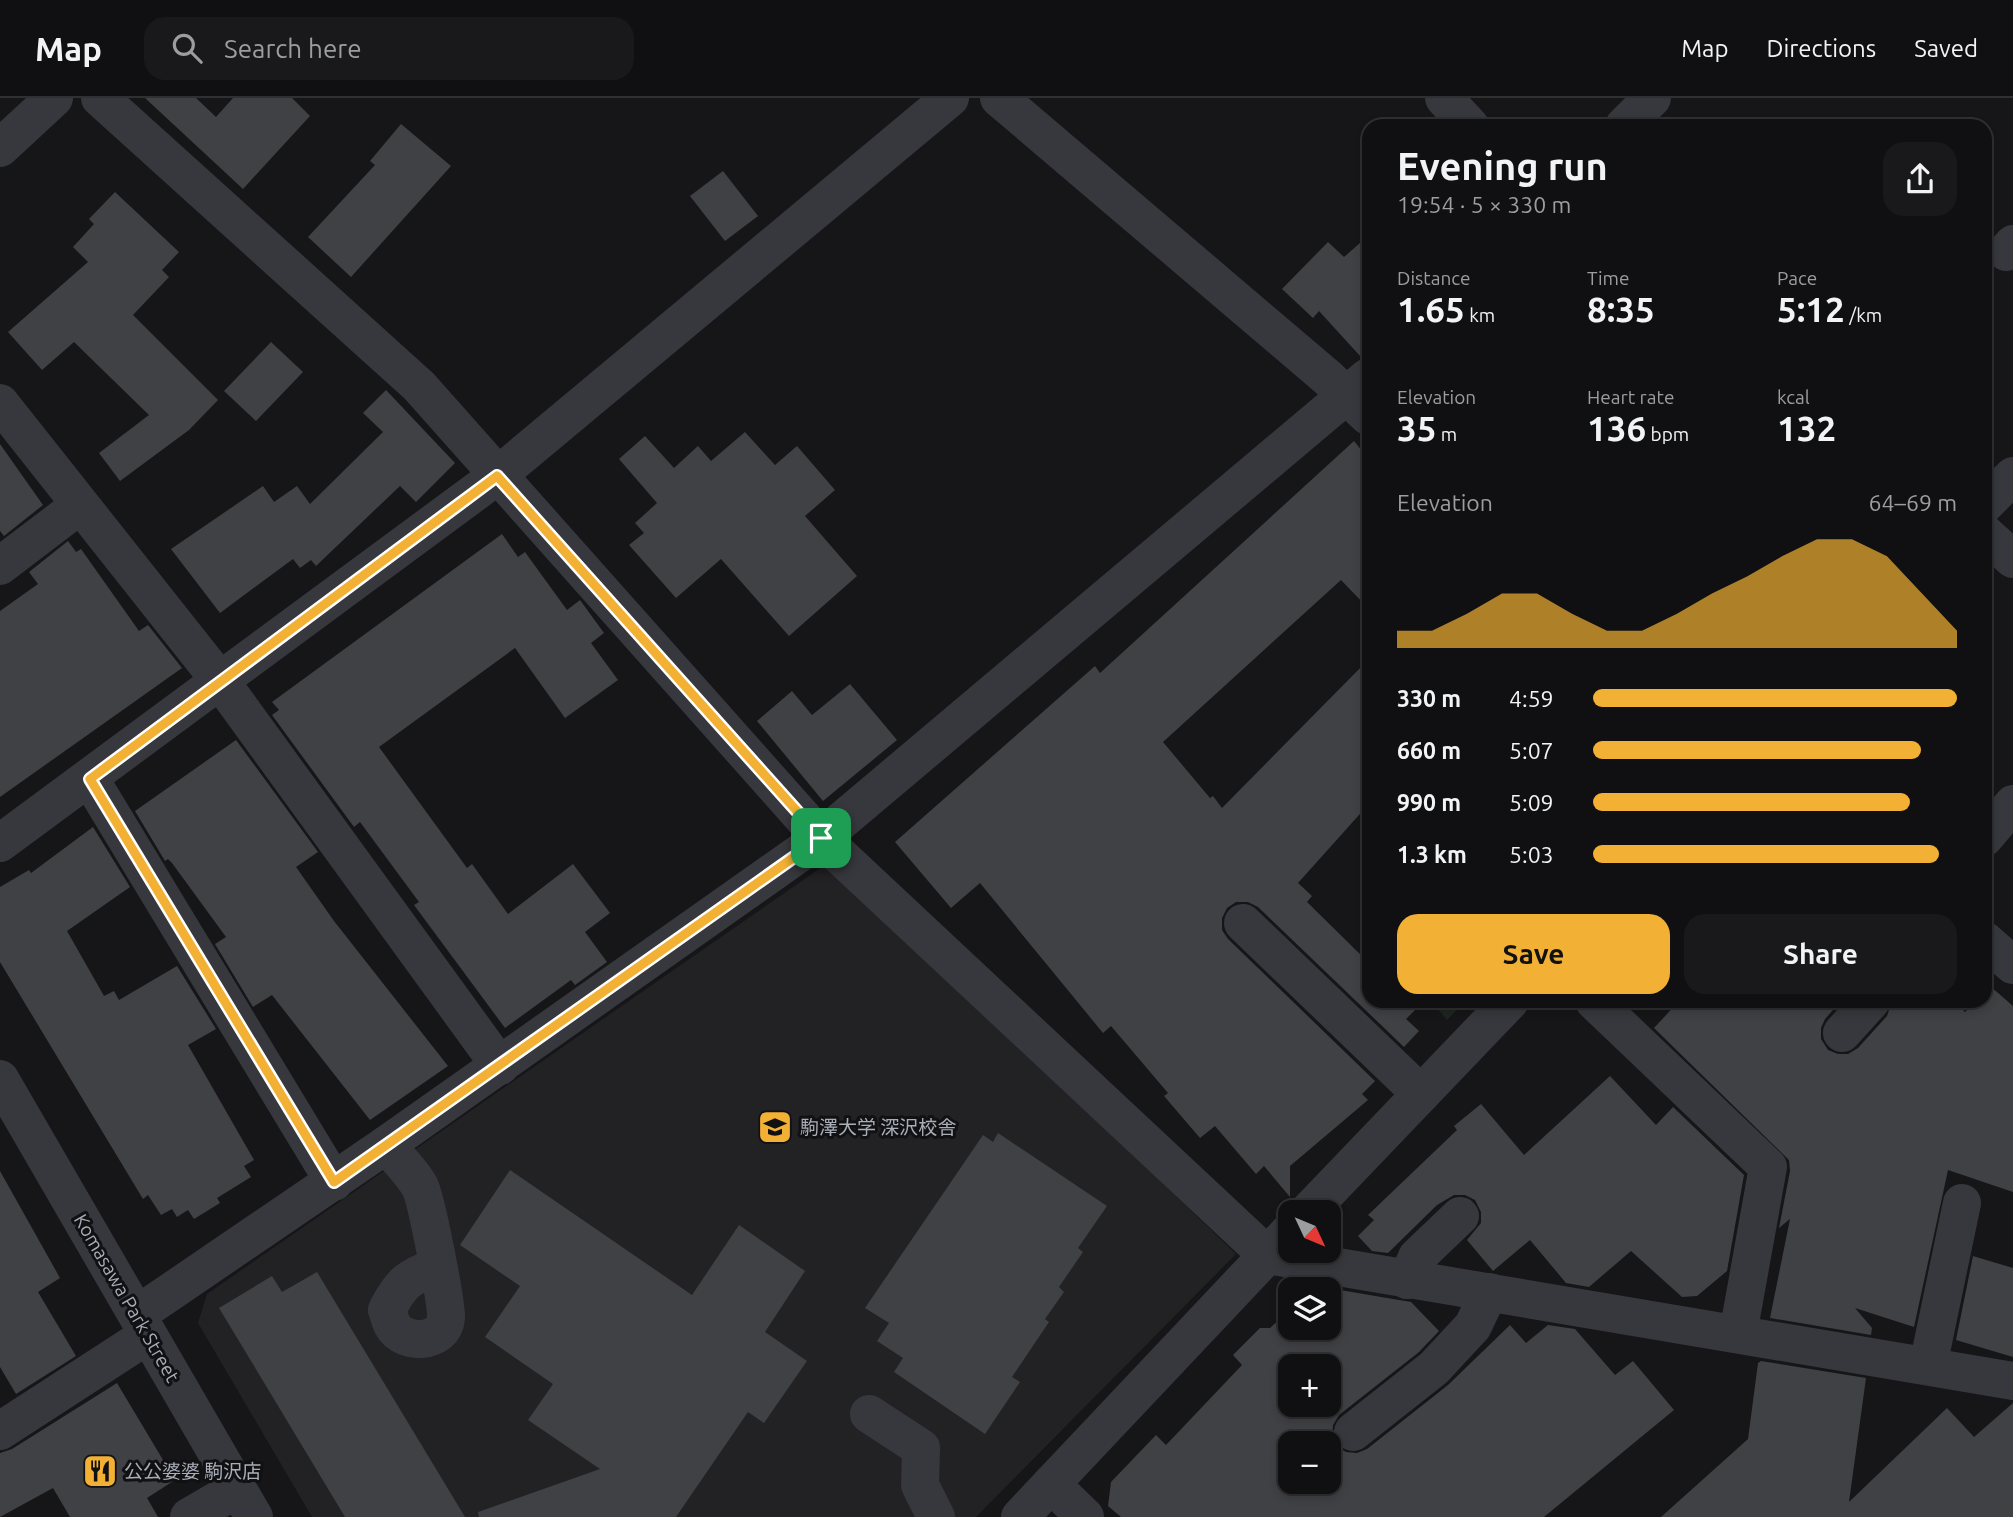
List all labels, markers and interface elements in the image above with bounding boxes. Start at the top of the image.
search box [144,17,634,80]
icon: search [168,29,206,67]
text: Map [35,30,102,67]
text: Search here [224,34,362,63]
text: Map [1681,35,1728,62]
text: Directions [1766,35,1876,62]
text: Saved [1914,35,1978,62]
button: share [1883,142,1957,216]
text: Evening run [1397,145,1608,187]
text: 19:54 · 5 × 330 m [1397,192,1571,217]
text: Distance [1397,267,1471,289]
text: Time [1587,267,1629,289]
text: Pace [1777,267,1817,289]
text: 1.65 [1397,289,1465,329]
text: 8:35 [1587,289,1655,329]
text: 5:12 [1777,289,1845,329]
text: km [1465,304,1495,326]
text: /km [1845,304,1882,326]
text: Elevation [1397,386,1476,408]
text: Heart rate [1587,386,1674,408]
text: kcal [1777,386,1810,408]
text: 35 [1397,408,1436,448]
text: 136 [1587,408,1646,448]
text: 132 [1777,408,1836,448]
text: m [1436,423,1457,445]
text: bpm [1646,423,1689,445]
text: Elevation [1397,490,1493,515]
text: 64–69 m [1869,490,1957,515]
text: 330 m [1397,686,1461,711]
text: 4:59 [1509,686,1554,711]
text: 660 m [1397,738,1461,763]
text: 5:07 [1509,738,1554,763]
text: 990 m [1397,790,1461,815]
text: 5:09 [1509,790,1554,815]
pin [791,808,851,868]
icon: arrive [802,819,840,857]
text: 1.3 km [1397,842,1467,867]
text: 5:03 [1509,842,1554,867]
button: Save [1397,914,1670,994]
button: Share [1684,914,1957,994]
school or university icon: 駒澤大学 深沢校舎 [756,1108,794,1146]
place label: 駒澤大学 深沢校舎 [800,1116,956,1138]
north arrow [1278,1200,1340,1264]
map controls [1278,1200,1341,1494]
street label: Komasawa Park Street [70,1210,184,1386]
button: layers [1278,1277,1341,1340]
button: + [1278,1354,1341,1417]
button: − [1278,1431,1341,1494]
restaurant icon: 公公婆婆 駒沢店 [81,1452,119,1490]
place label: 公公婆婆 駒沢店 [124,1460,261,1482]

